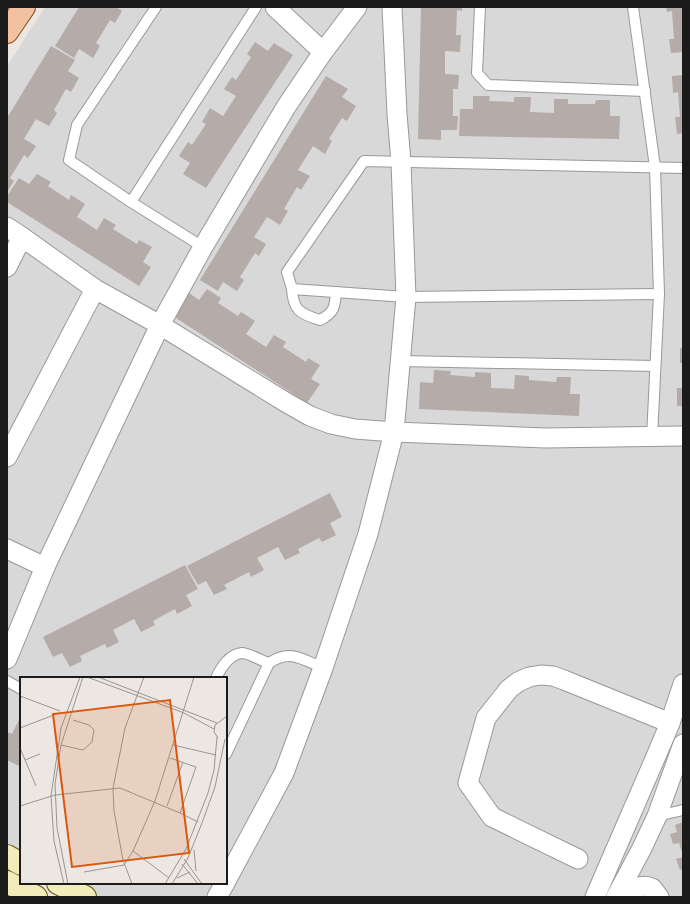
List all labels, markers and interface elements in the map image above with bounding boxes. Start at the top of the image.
inset map [20,677,227,884]

